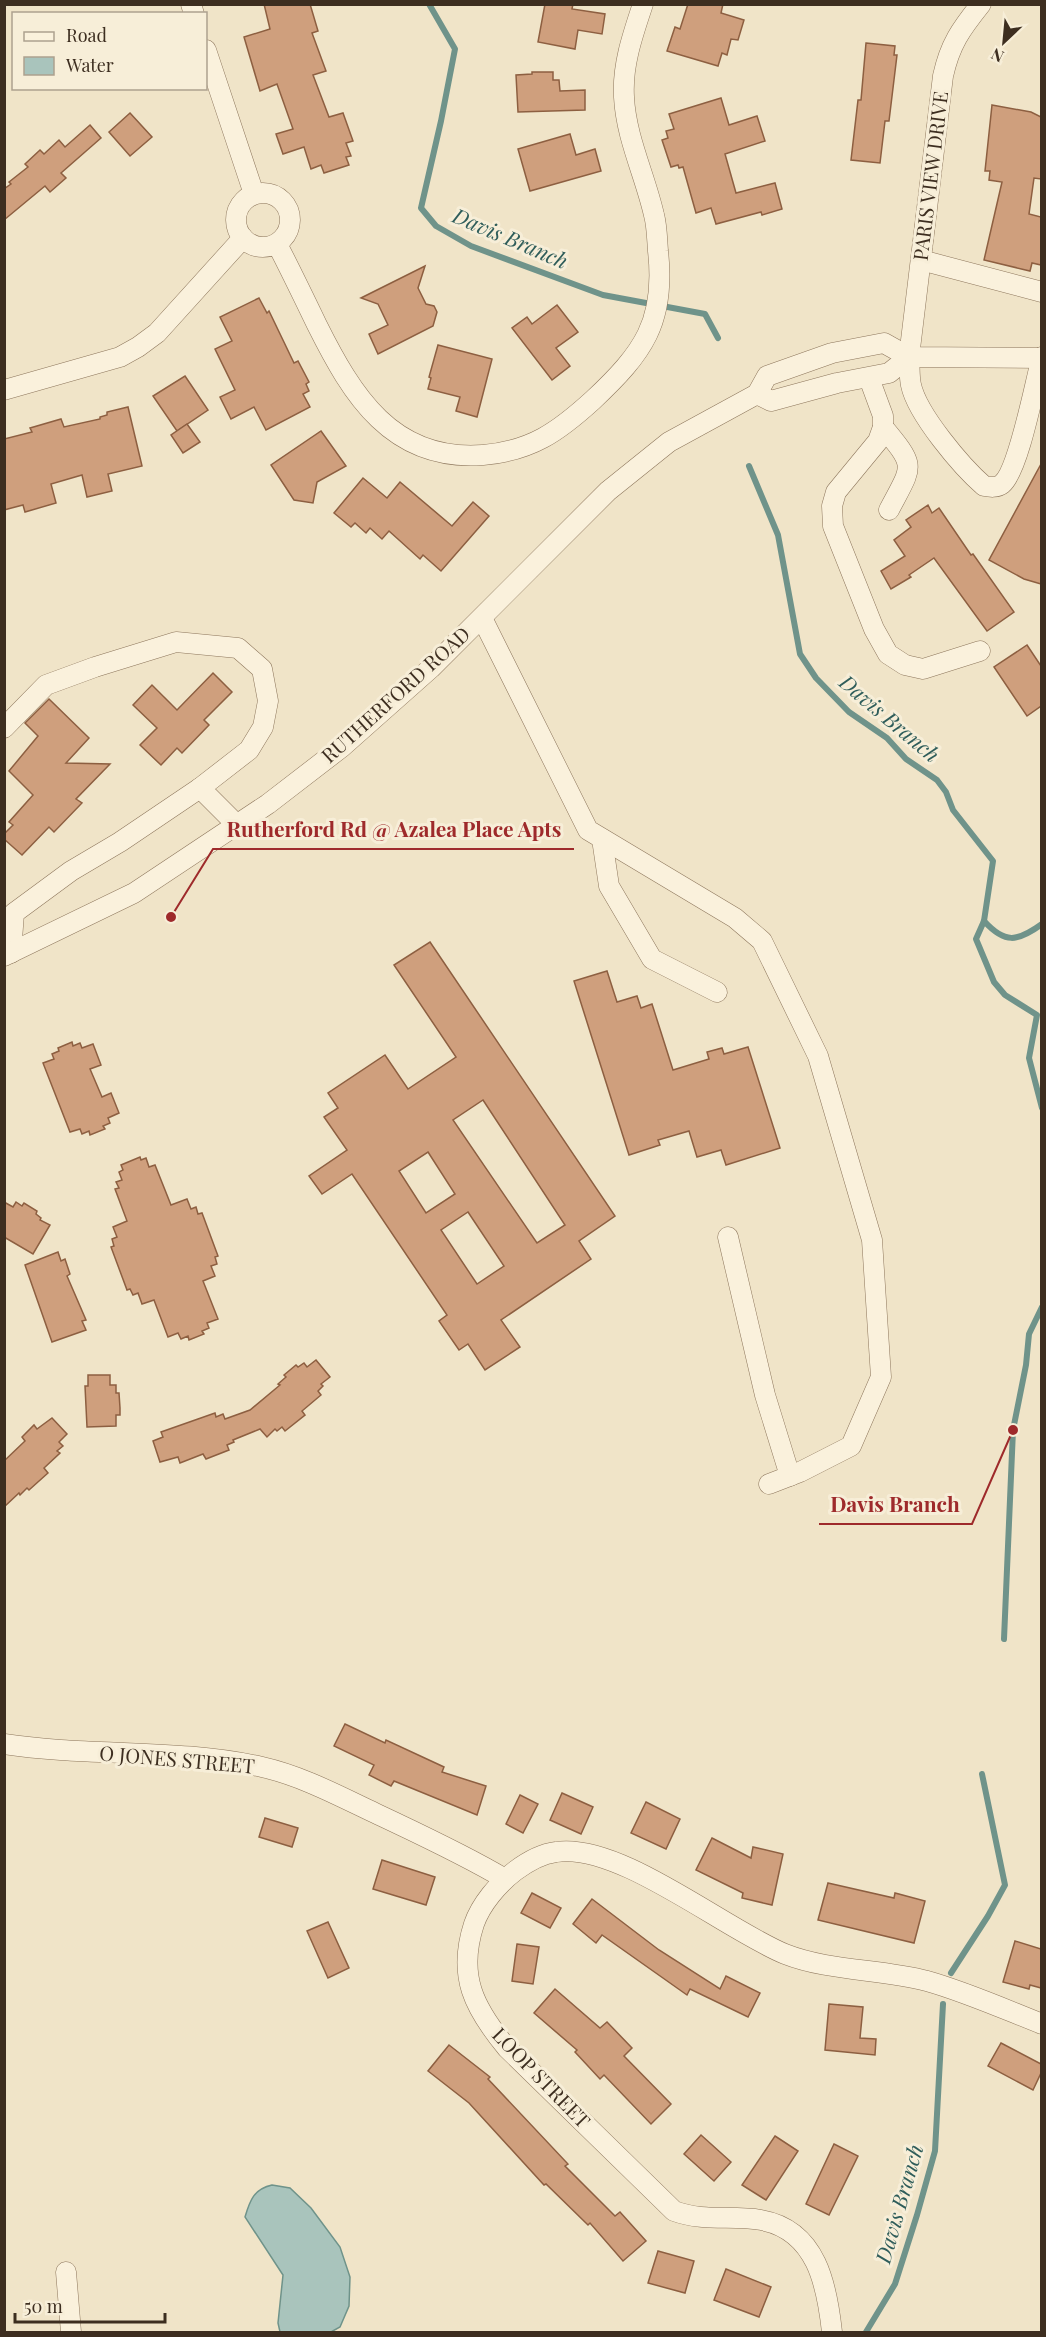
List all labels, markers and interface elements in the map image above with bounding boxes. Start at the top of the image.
legend [12,12,207,90]
north arrow [974,12,1034,72]
text: Road [66,23,107,47]
text: N [987,44,1007,68]
text: Water [65,53,114,77]
street label: PARIS VIEW DRIVE [906,89,953,262]
water label: Davis Branch [448,200,573,274]
street label: RUTHERFORD ROAD [315,620,475,768]
water label: Davis Branch [834,667,946,768]
callout: Rutherford Rd @ Azalea Place Apts [213,810,574,849]
text: Rutherford Rd @ Azalea Place Apts [227,814,561,842]
callout: Davis Branch [819,1485,972,1524]
text: Davis Branch [830,1489,960,1517]
street label: O JONES STREET [98,1738,256,1779]
street label: LOOP STREET [487,2021,597,2133]
water label: Davis Branch [867,2141,928,2267]
scale bar [15,2286,165,2324]
text: 50 m [24,2294,63,2318]

